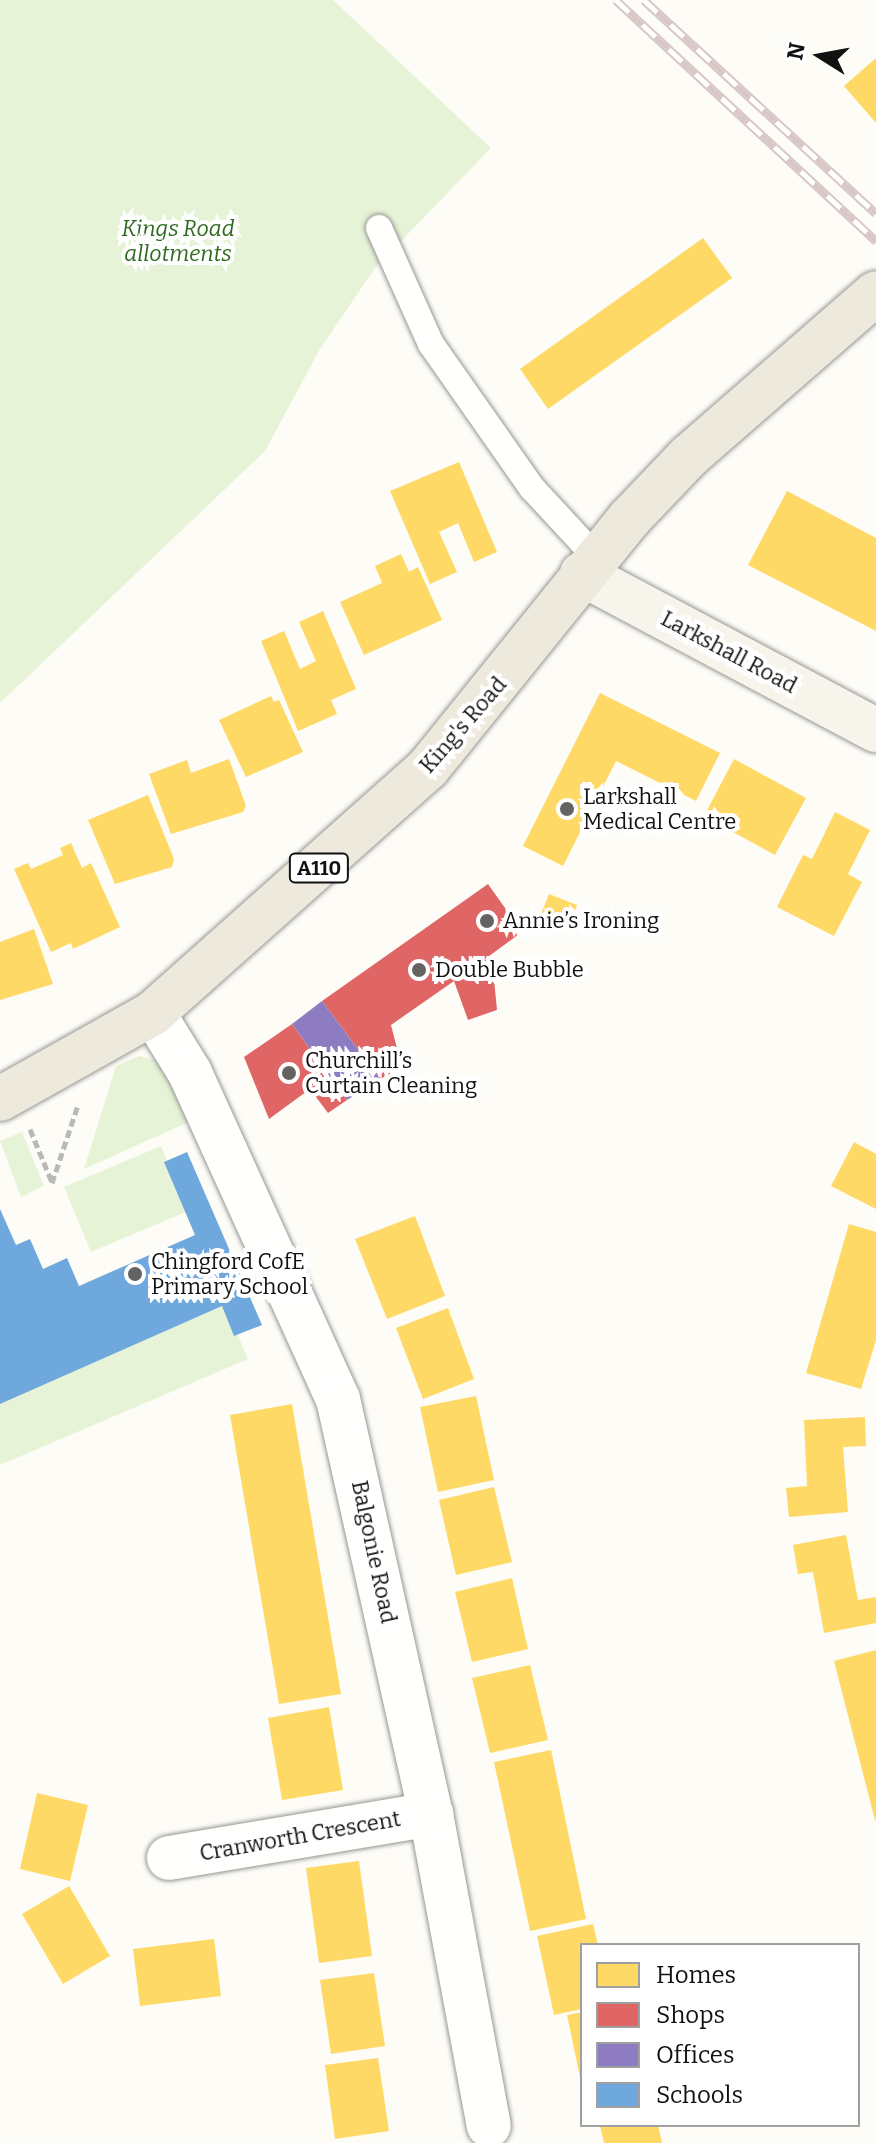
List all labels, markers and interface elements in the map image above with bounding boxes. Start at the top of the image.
north arrow [780,16,860,96]
text: N [781,40,811,62]
park label: Kings Road allotments [121,215,235,266]
street label: Larkshall Road [657,605,801,699]
street label: King's Road [414,672,512,778]
place label: Larkshall Medical Centre [583,783,736,834]
marker: Larkshall Medical Centre [558,800,576,818]
road number: A110 [287,852,351,884]
place label: Annie’s Ironing [503,908,659,934]
marker: Annie’s Ironing [478,912,496,930]
place label: Double Bubble [435,957,584,983]
marker: Double Bubble [410,961,428,979]
place label: Churchill’s Curtain Cleaning [305,1047,477,1098]
marker: Churchill’s Curtain Cleaning [280,1064,298,1082]
place label: Chingford CofE Primary School [151,1248,308,1300]
marker: Chingford CofE Primary School [126,1265,144,1283]
street label: Balgonie Road [346,1478,402,1626]
street label: Cranworth Crescent [198,1805,402,1867]
legend [580,1943,860,2127]
text: Homes [656,1961,736,1989]
text: Shops [656,2001,725,2029]
text: Offices [656,2041,734,2069]
text: Schools [656,2081,743,2109]

